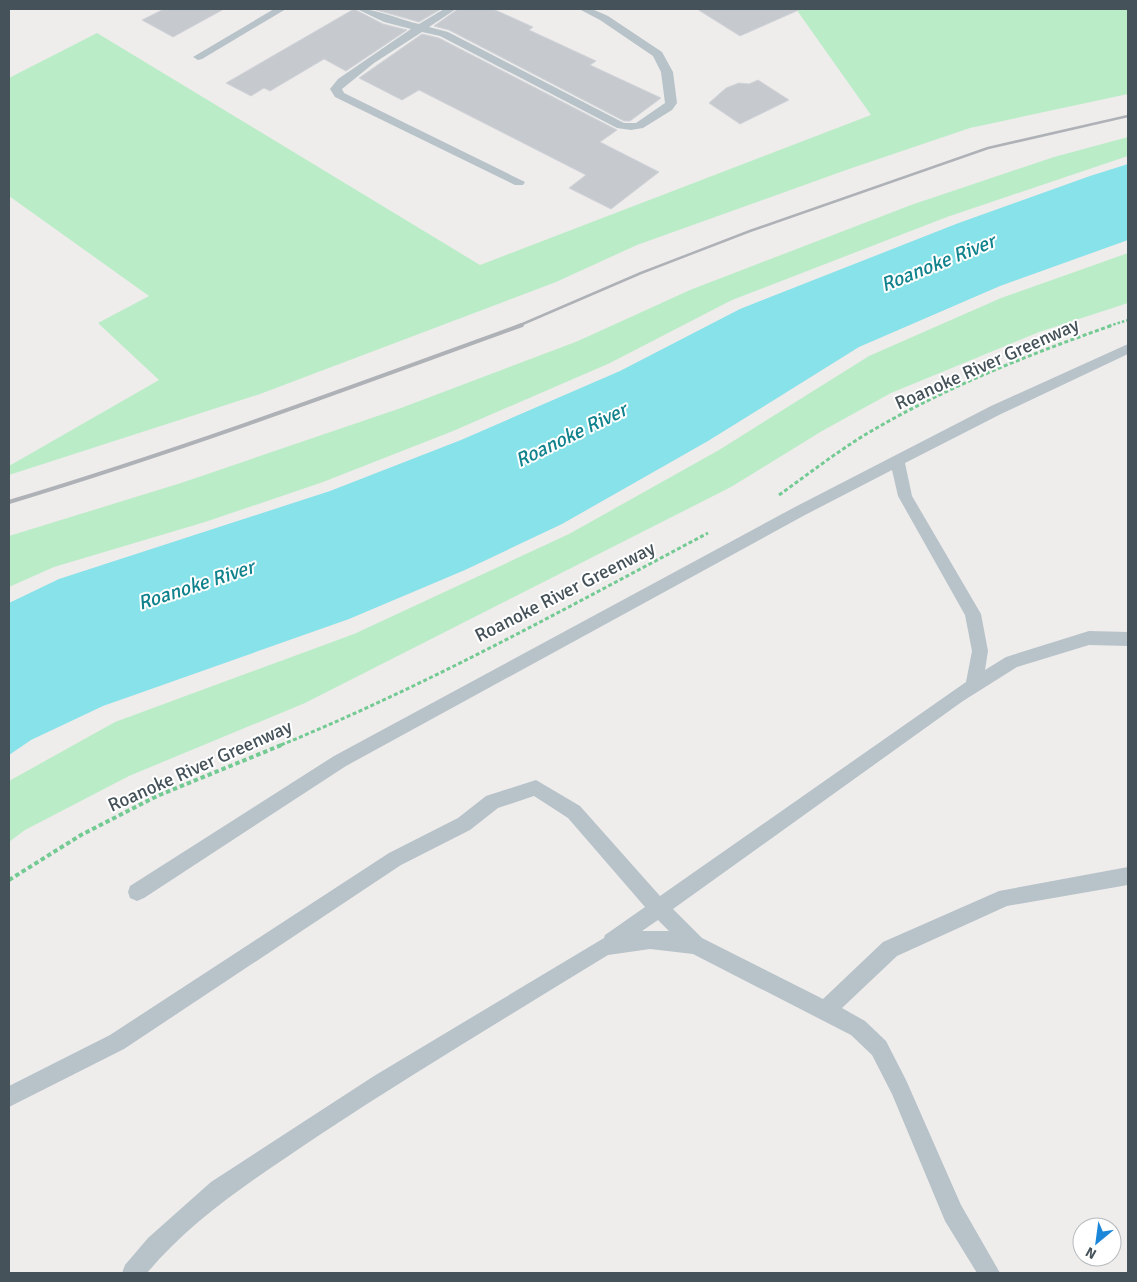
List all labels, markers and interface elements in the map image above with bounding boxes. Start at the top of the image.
water label: Roanoke River [877,228,1001,297]
street label: Roanoke River Greenway [891,313,1083,415]
water label: Roanoke River [511,396,633,473]
street label: Roanoke River Greenway [471,536,659,648]
water label: Roanoke River [135,554,260,616]
street label: Roanoke River Greenway [104,715,296,817]
north arrow [1072,1217,1122,1267]
text: N [1083,1243,1099,1263]

